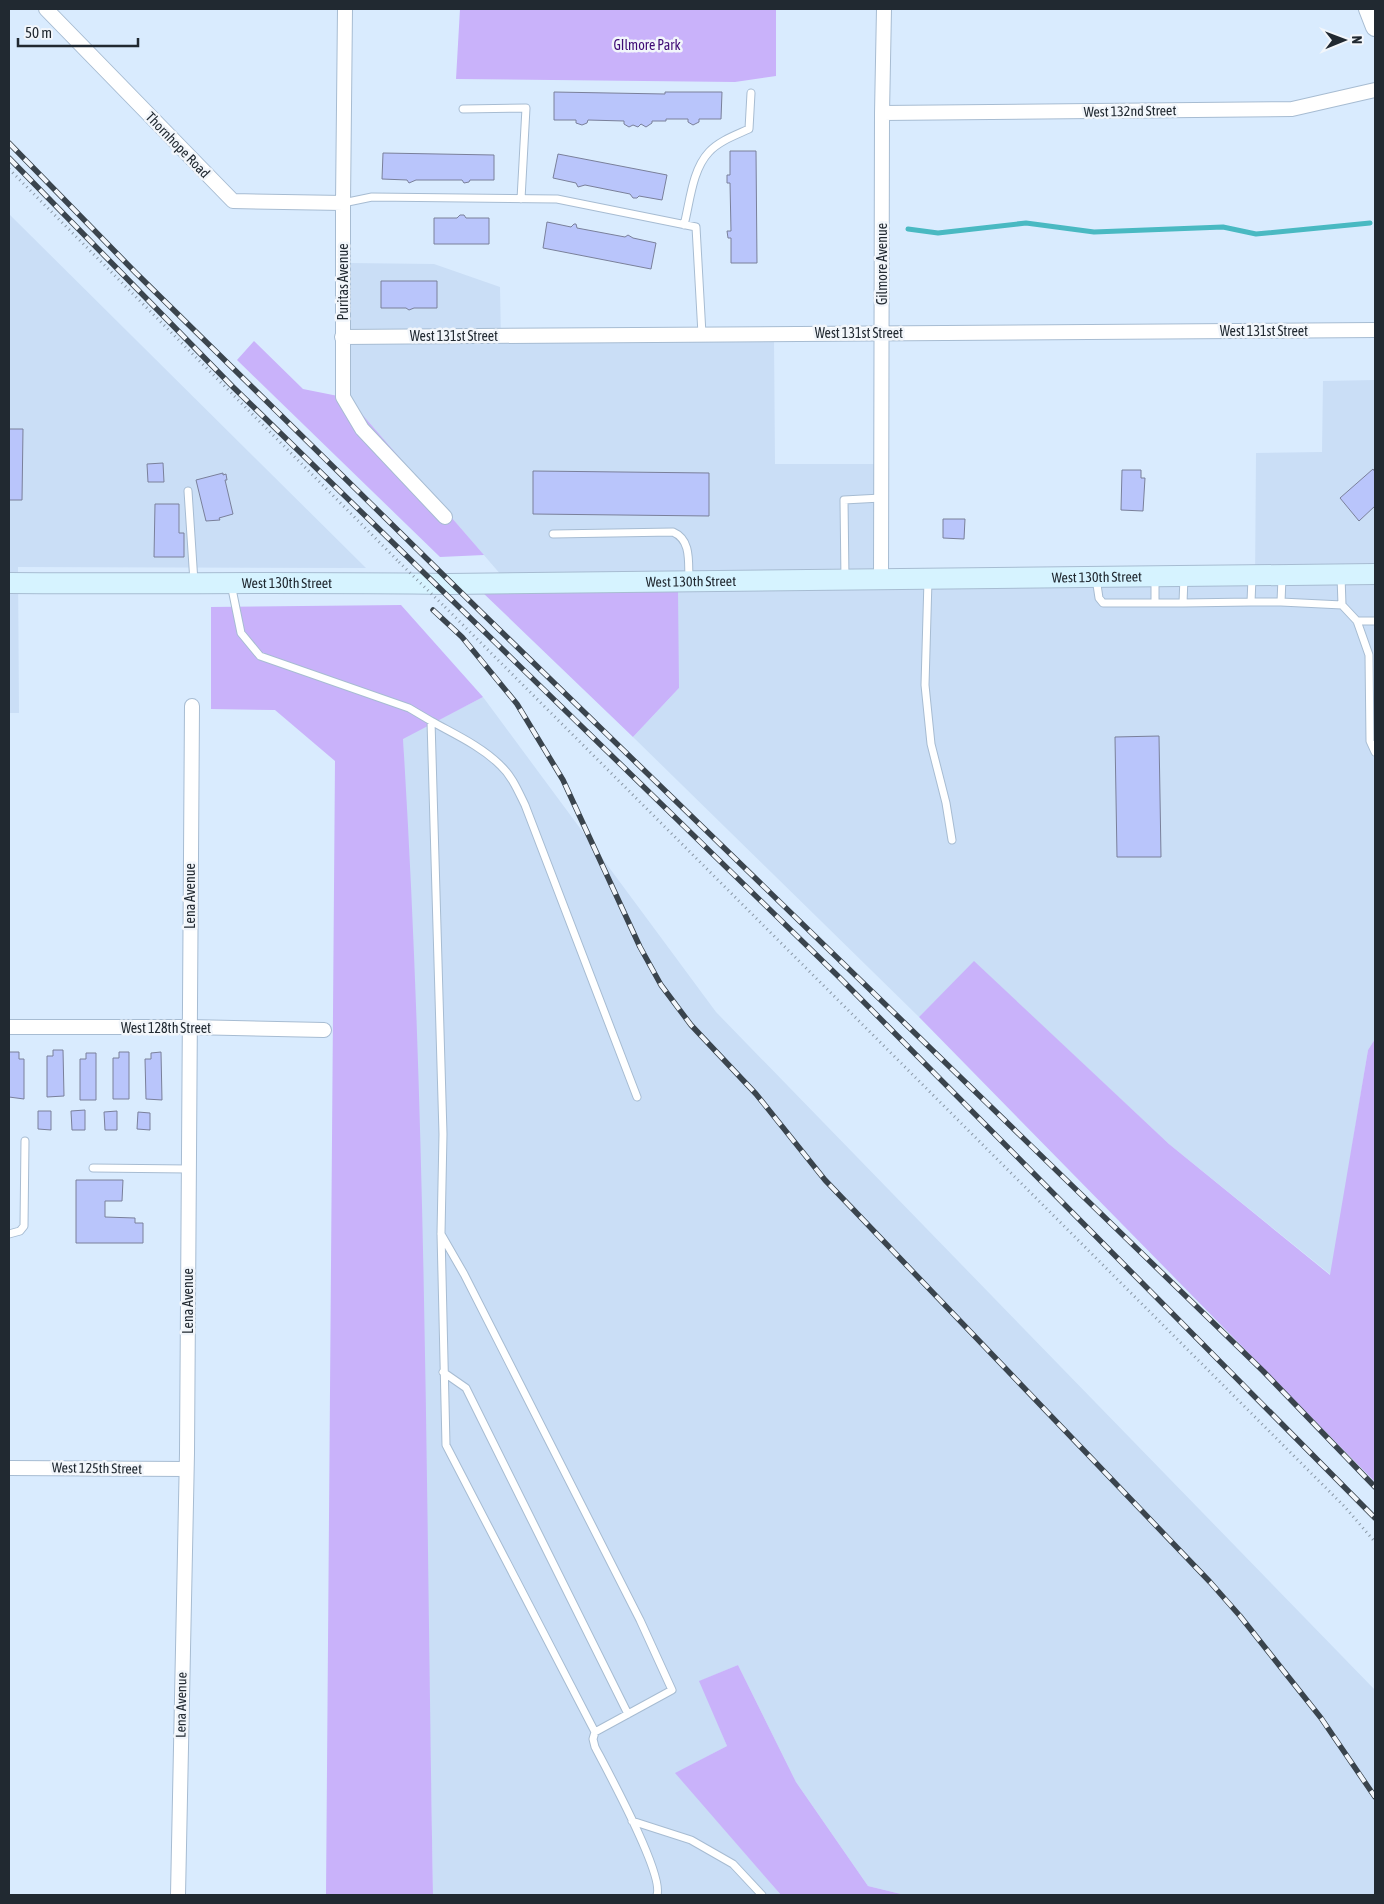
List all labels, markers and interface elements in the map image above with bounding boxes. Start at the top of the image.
scale bar [18,15,138,47]
north arrow [1319,15,1369,65]
text: 50 m [25,24,52,41]
text: N [1349,36,1365,44]
park label: GIlmore Park [613,37,681,53]
street label: West 132nd Street [1083,102,1177,120]
street label: Thornhope Road [143,109,213,181]
street label: Gilmore Avenue [874,223,890,305]
street label: Puritas Avenue [335,243,351,321]
street label: West 131st Street [1220,323,1308,339]
street label: West 131st Street [815,325,903,341]
street label: West 131st Street [410,328,498,344]
street label: West 130th Street [1052,569,1142,585]
street label: West 130th Street [646,573,736,590]
street label: West 130th Street [242,575,332,591]
street label: Lena Avenue [182,863,198,929]
street label: West 128th Street [121,1020,211,1036]
street label: Lena Avenue [180,1268,196,1334]
street label: West 125th Street [52,1459,142,1477]
street label: Lena Avenue [172,1672,190,1738]

